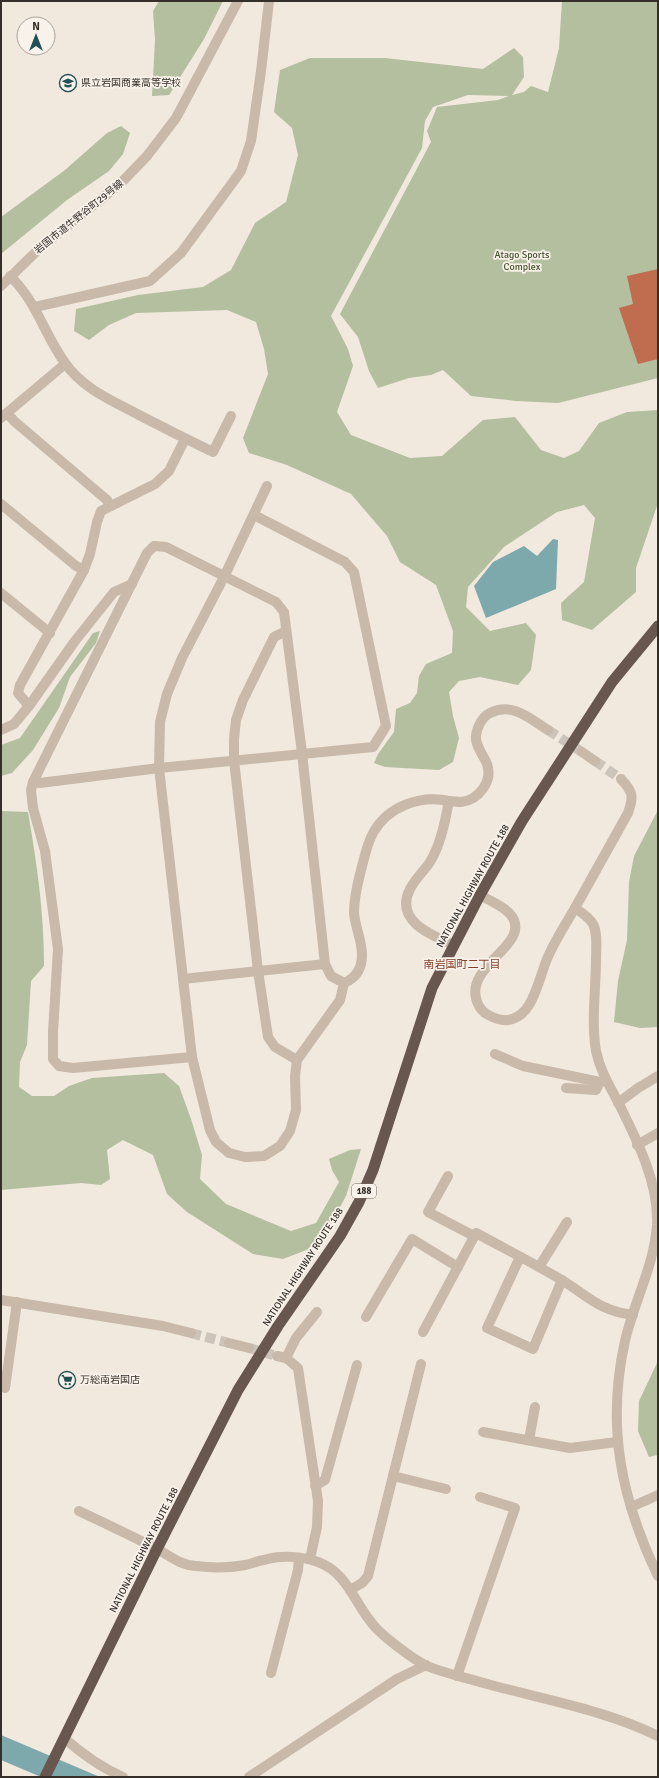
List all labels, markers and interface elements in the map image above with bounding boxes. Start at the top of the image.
north arrow [16,16,56,56]
text: N [32,20,40,33]
school or university icon: 県立岩国商業高等学校 [58,73,78,93]
place label: 県立岩国商業高等学校 [81,77,181,89]
street label: 岩国市道牛野谷町29号線 [32,177,126,257]
park label: Atago Sports Complex [495,249,550,273]
street label: NATIONAL HIGHWAY ROUTE 188 [434,822,512,950]
district label: 南岩国町二丁目 [424,958,501,971]
road number: 188 [352,1184,376,1198]
street label: NATIONAL HIGHWAY ROUTE 188 [260,1205,346,1329]
supermarket icon: 万総南岩国店 [57,1370,77,1390]
place label: 万総南岩国店 [80,1374,140,1386]
street label: NATIONAL HIGHWAY ROUTE 188 [107,1485,181,1615]

